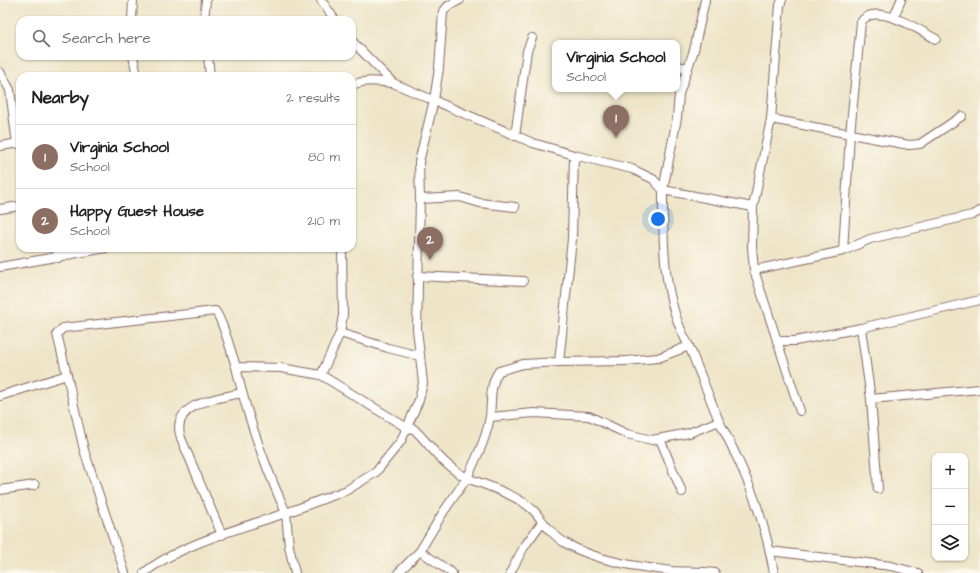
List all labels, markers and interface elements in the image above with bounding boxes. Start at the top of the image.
search box [16,16,356,60]
icon: search [30,27,52,49]
text: Search here [62,28,151,49]
popup [552,40,680,92]
text: Virginia School [566,47,666,68]
text: School [566,68,606,86]
text: Nearby [32,86,89,110]
text: 2 results [286,89,340,107]
pin: 1 [603,105,629,138]
text: Virginia School [70,137,169,158]
text: 1 [44,148,46,166]
text: 80 m [308,148,340,166]
text: School [70,158,110,176]
text: Happy Guest House [70,201,204,222]
your location [648,209,668,229]
text: 2 [41,212,49,230]
text: 210 m [307,212,340,230]
text: School [70,222,110,240]
pin: 2 [417,227,443,260]
map controls [932,453,968,561]
button: + [932,453,968,489]
button: − [932,489,968,525]
button: layers [932,525,968,561]

